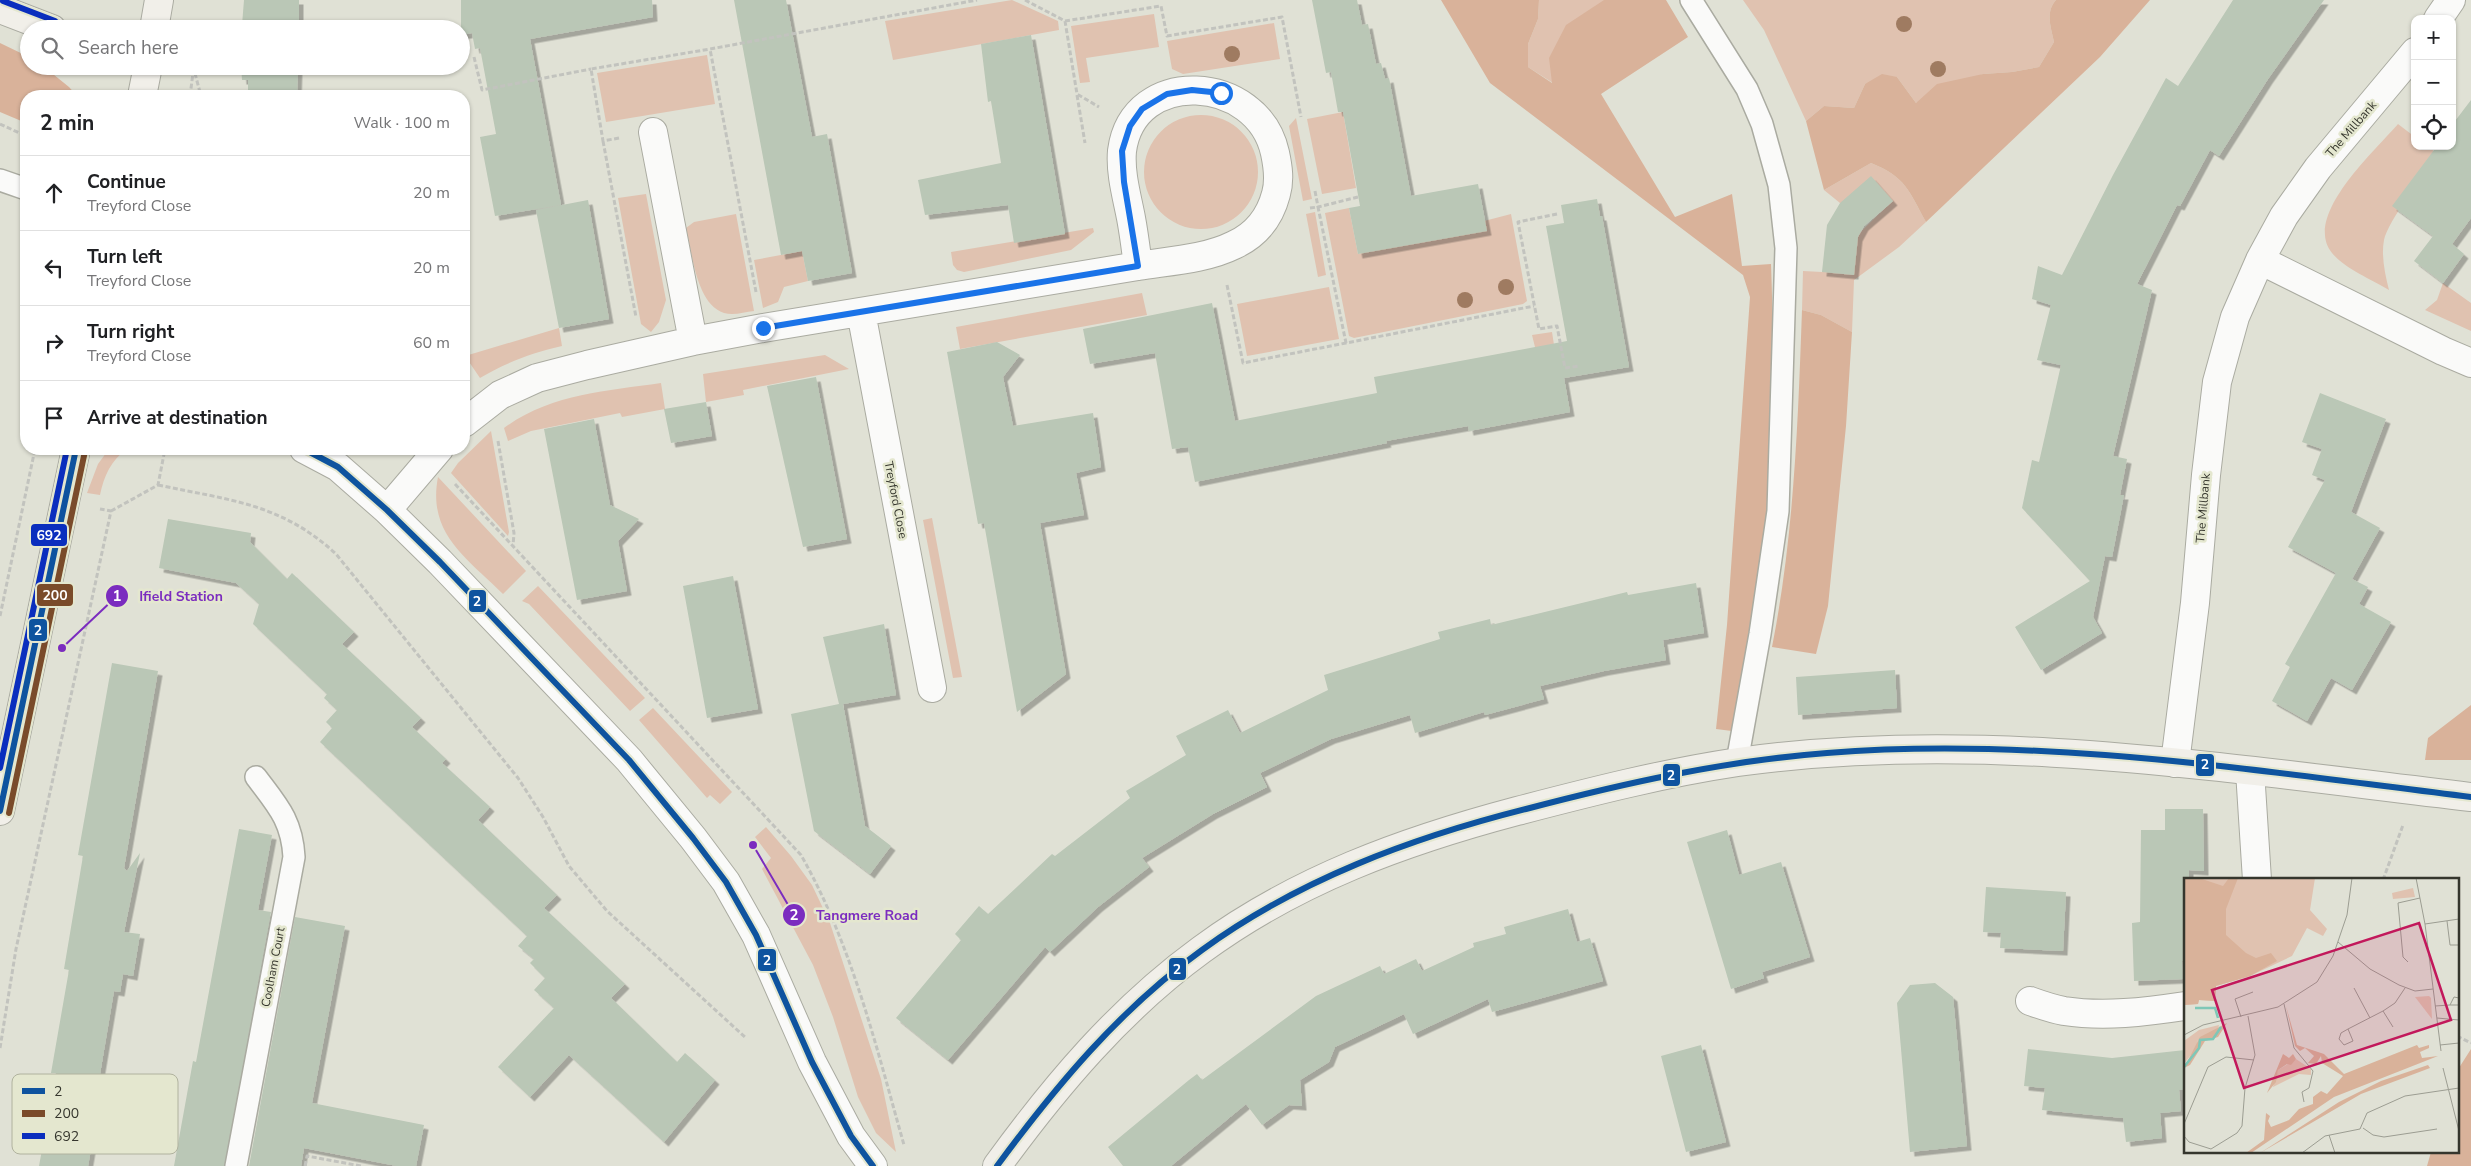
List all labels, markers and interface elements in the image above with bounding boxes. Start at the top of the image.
map controls [2411,15,2456,150]
button: + [2411,15,2456,60]
search box [20,20,470,75]
icon: search [38,34,66,62]
text: Search here [78,35,179,61]
button: − [2411,60,2456,105]
route start [1210,82,1233,105]
street label: The Millbank [2322,97,2381,161]
button: locate [2411,105,2456,150]
text: 2 min [40,109,94,137]
text: Walk · 100 m [354,112,450,134]
text: Continue [87,169,166,195]
icon: ahead [40,179,68,207]
text: 20 m [413,182,450,204]
text: Treyford Close [87,195,191,217]
text: Turn left [87,244,162,270]
icon: left [40,254,68,282]
text: 20 m [413,257,450,279]
text: Treyford Close [87,270,191,292]
route end [752,317,775,340]
text: Turn right [87,319,174,345]
icon: right [40,329,68,357]
text: 60 m [413,332,450,354]
text: Treyford Close [87,345,191,367]
icon: arrive [40,404,68,432]
text: Arrive at destination [87,405,268,431]
street label: Treyford Close [881,460,911,540]
street label: The Millbank [2192,472,2214,543]
line badge: 692 [30,523,68,547]
text: 692 [36,526,62,545]
callout: Ifield Station [104,582,233,611]
line badge: 200 [36,583,74,607]
text: 200 [42,586,68,605]
text: 1 [112,586,122,606]
text: Ifield Station [139,587,223,606]
line badge: 2 [468,589,487,613]
text: 2 [473,592,481,611]
line badge: 2 [28,618,48,642]
text: 2 [34,621,42,640]
line badge: 2 [2195,753,2215,777]
text: 2 [2201,755,2209,774]
line badge: 2 [1662,763,1681,787]
text: 2 [1667,766,1675,785]
inset map [2184,878,2458,1154]
callout: Tangmere Road [781,901,928,930]
text: 2 [789,905,799,925]
text: Tangmere Road [816,906,918,925]
street label: Coolham Court [257,925,289,1008]
line badge: 2 [757,948,777,972]
text: 2 [763,951,771,970]
line badge: 2 [1168,957,1187,981]
text: 2 [1173,960,1181,979]
legend [12,1074,178,1154]
text: 2 [54,1082,62,1101]
text: 200 [54,1104,79,1123]
text: 692 [54,1127,79,1146]

